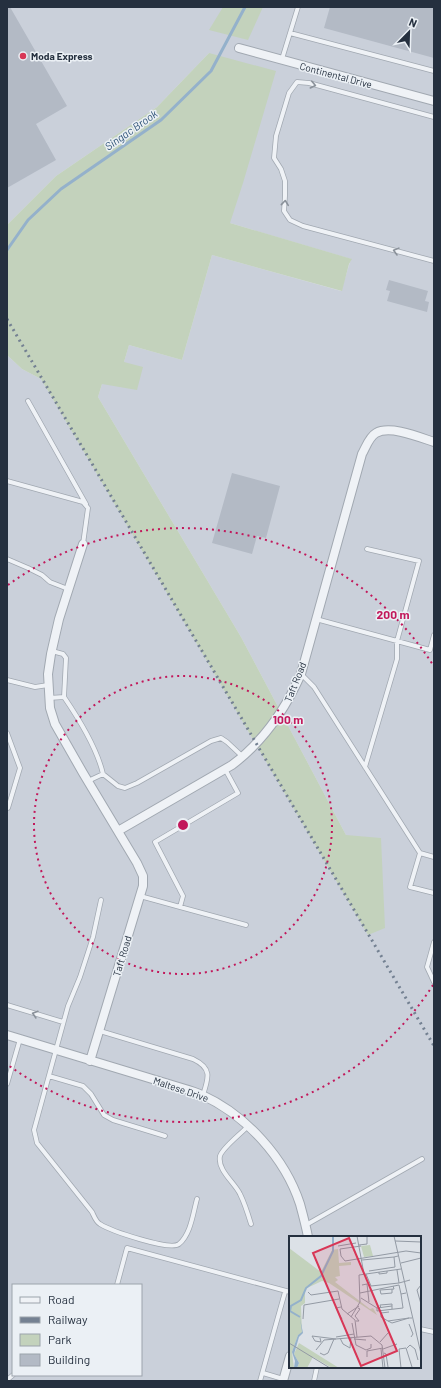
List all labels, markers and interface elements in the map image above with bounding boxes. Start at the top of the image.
north arrow [389,12,429,52]
text: N [407,15,419,30]
place label: Moda Express [31,50,93,62]
marker: Moda Express [18,51,28,61]
street label: Continental Drive [298,60,374,90]
one-way arrow [310,80,316,88]
water label: Singac Brook [102,106,160,153]
one-way arrow [280,200,289,206]
one-way arrow [393,247,400,256]
text: 200 m [377,607,409,621]
street label: Taft Road [282,660,308,704]
text: 100 m [273,712,303,726]
centre of rings [176,818,190,832]
street label: Taft Road [110,934,134,978]
one-way arrow [32,1010,39,1019]
street label: Maltese Drive [152,1074,210,1104]
inset map [289,1236,421,1368]
legend [12,1284,142,1376]
text: Road [48,1292,75,1306]
text: Railway [48,1312,88,1326]
text: Park [48,1332,72,1346]
text: Building [48,1352,90,1366]

